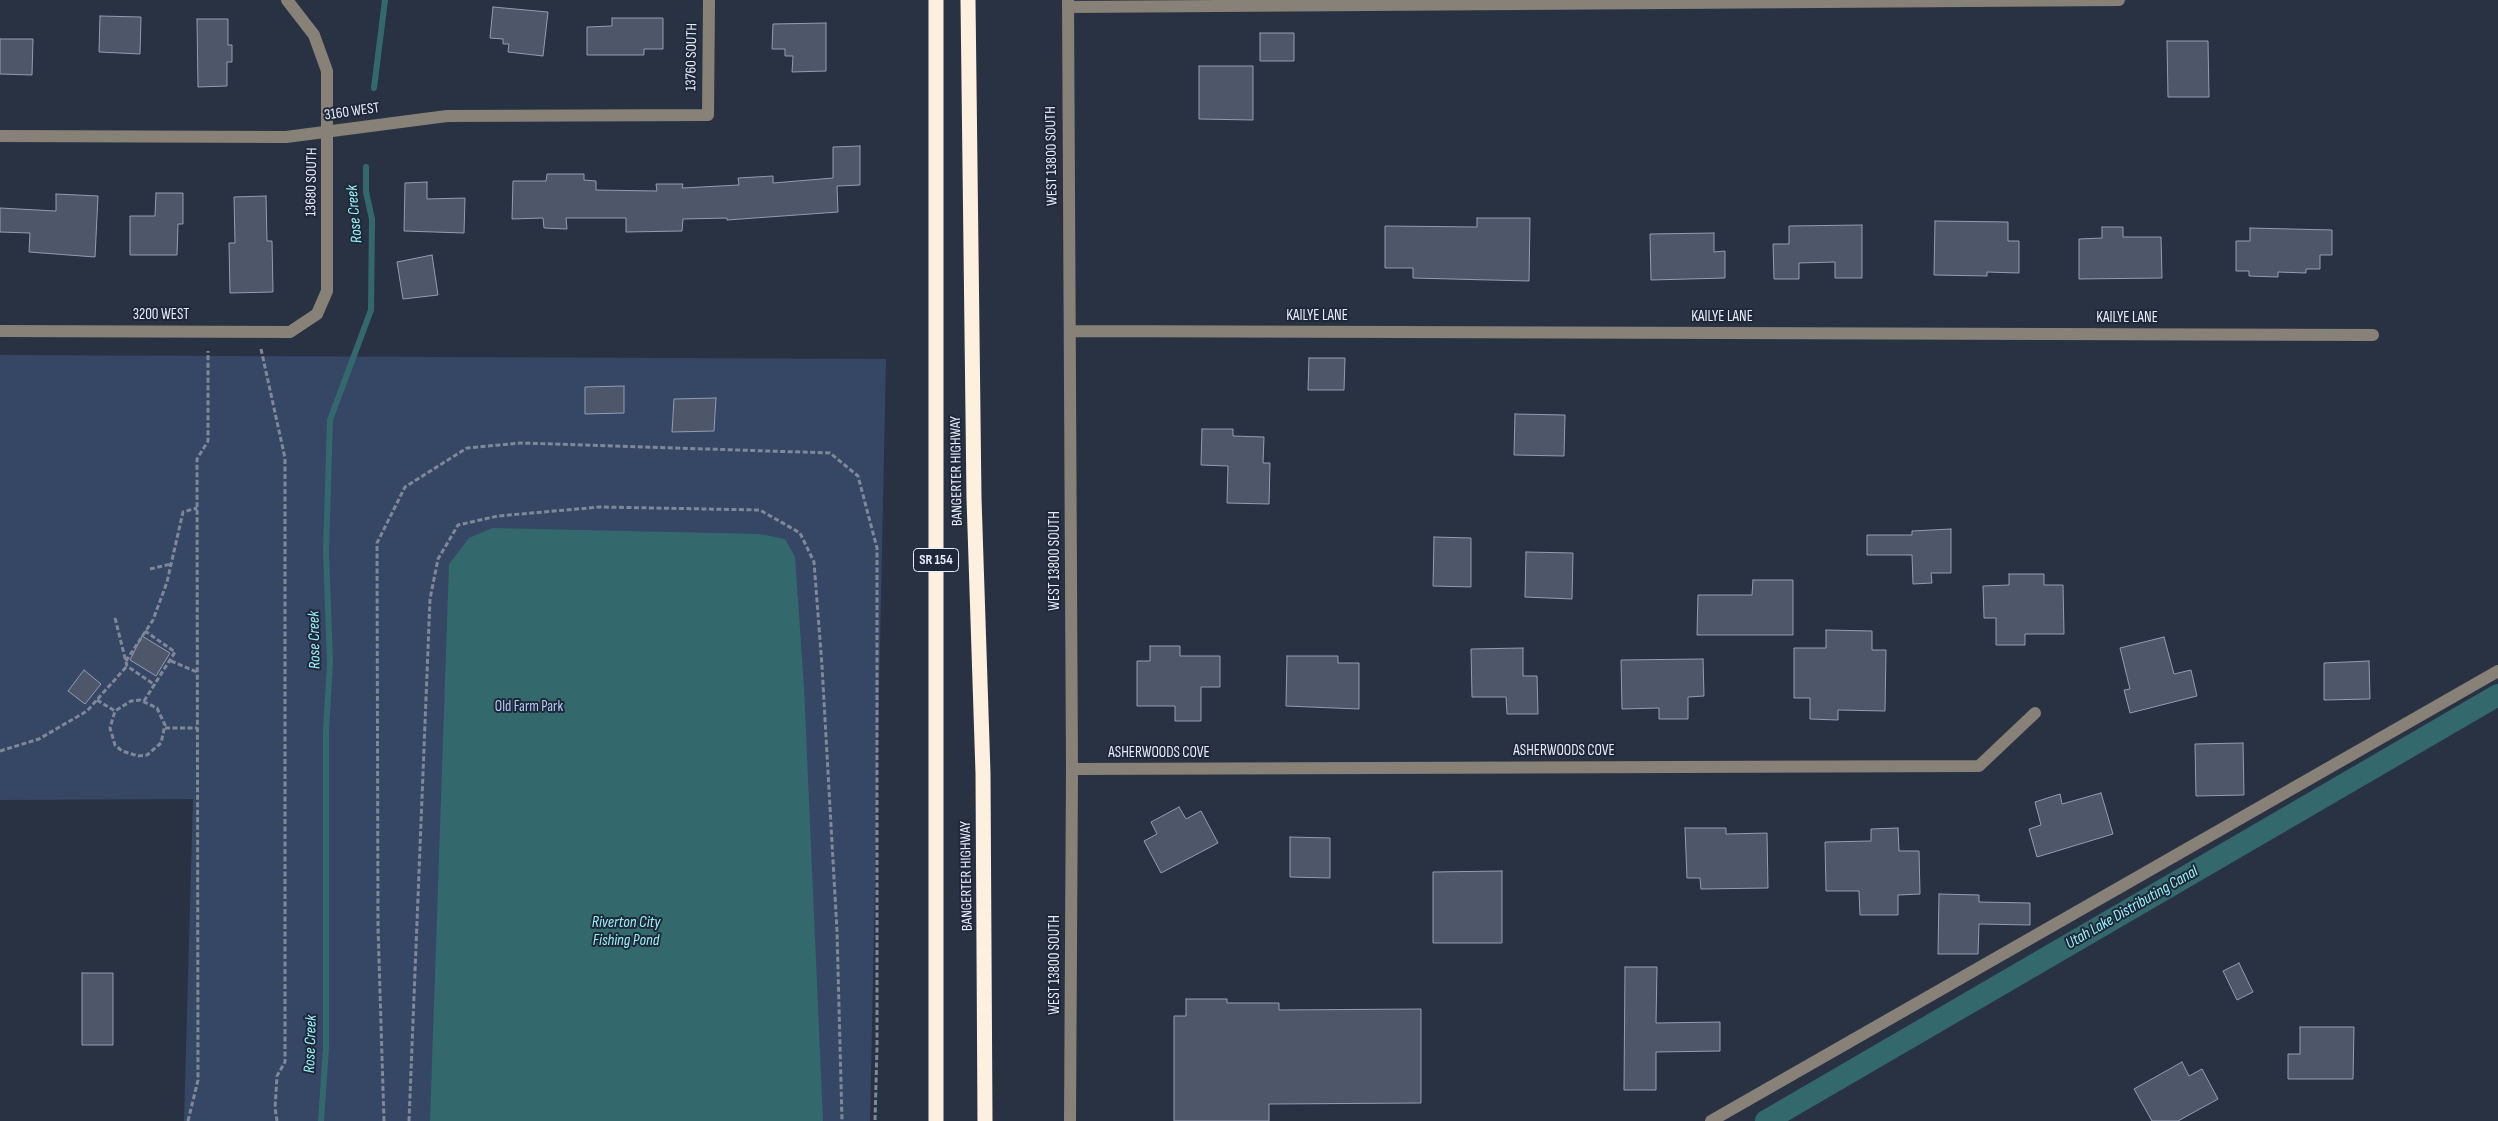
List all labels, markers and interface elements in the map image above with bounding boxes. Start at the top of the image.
street label: 13760 SOUTH [682,23,702,91]
street label: 3160 WEST [323,99,381,125]
street label: WEST 13800 SOUTH [1042,106,1062,206]
street label: 13680 SOUTH [302,148,322,216]
water label: Rose Creek [343,184,367,244]
street label: 3200 WEST [133,306,189,324]
street label: KAILYE LANE [1286,307,1348,325]
street label: KAILYE LANE [1691,308,1753,326]
street label: KAILYE LANE [2096,309,2158,327]
street label: BANGERTER HIGHWAY [947,416,967,526]
street label: WEST 13800 SOUTH [1046,511,1064,611]
road number: SR 154 [914,548,958,572]
water label: Rose Creek [305,611,325,669]
park label: Old Farm Park [495,698,563,716]
street label: ASHERWOODS COVE [1513,742,1615,760]
street label: ASHERWOODS COVE [1108,744,1210,762]
street label: BANGERTER HIGHWAY [957,821,977,931]
water label: Utah Lake Distributing Canal [2062,862,2202,954]
water label: Riverton City Fishing Pond [592,913,660,951]
street label: WEST 13800 SOUTH [1046,915,1064,1015]
water label: Rose Creek [300,1015,322,1073]

